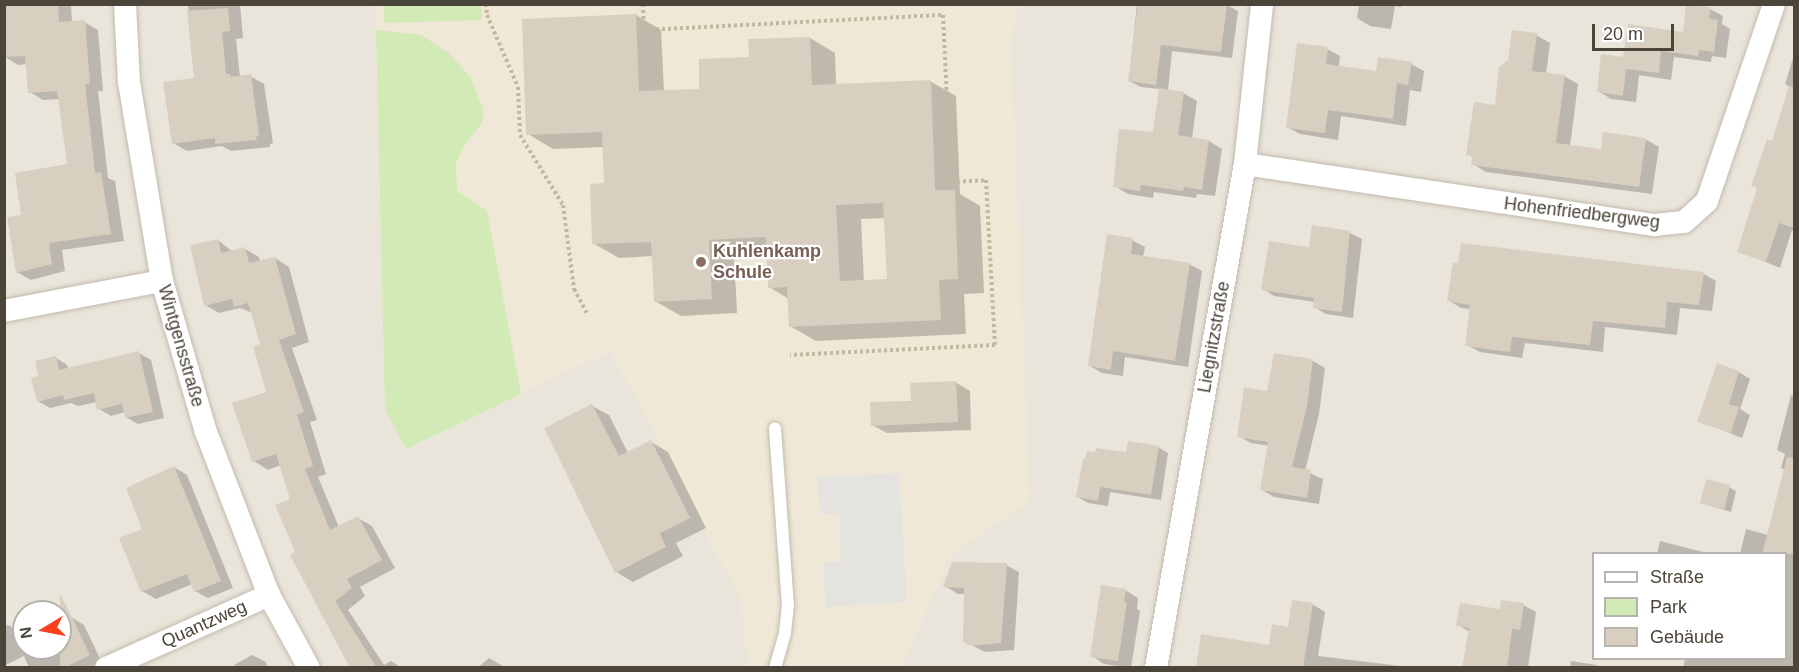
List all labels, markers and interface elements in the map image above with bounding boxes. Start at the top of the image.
scale bar [1595,12,1678,50]
text: 20 m [1603,24,1643,44]
street label: Hohenfriedbergweg [1503,193,1661,233]
place label: Kuhlenkamp Schule [713,241,821,284]
marker: Kuhlenkamp Schule [694,255,708,269]
street label: Liegnitzstraße [1194,279,1234,395]
street label: Wintgensstraße [153,282,209,410]
legend [1592,552,1787,660]
text: Straße [1650,567,1704,587]
street label: Quantzweg [158,596,250,652]
text: Park [1650,597,1687,617]
north arrow [12,600,72,660]
text: N [16,626,35,640]
text: Gebäude [1650,627,1724,647]

